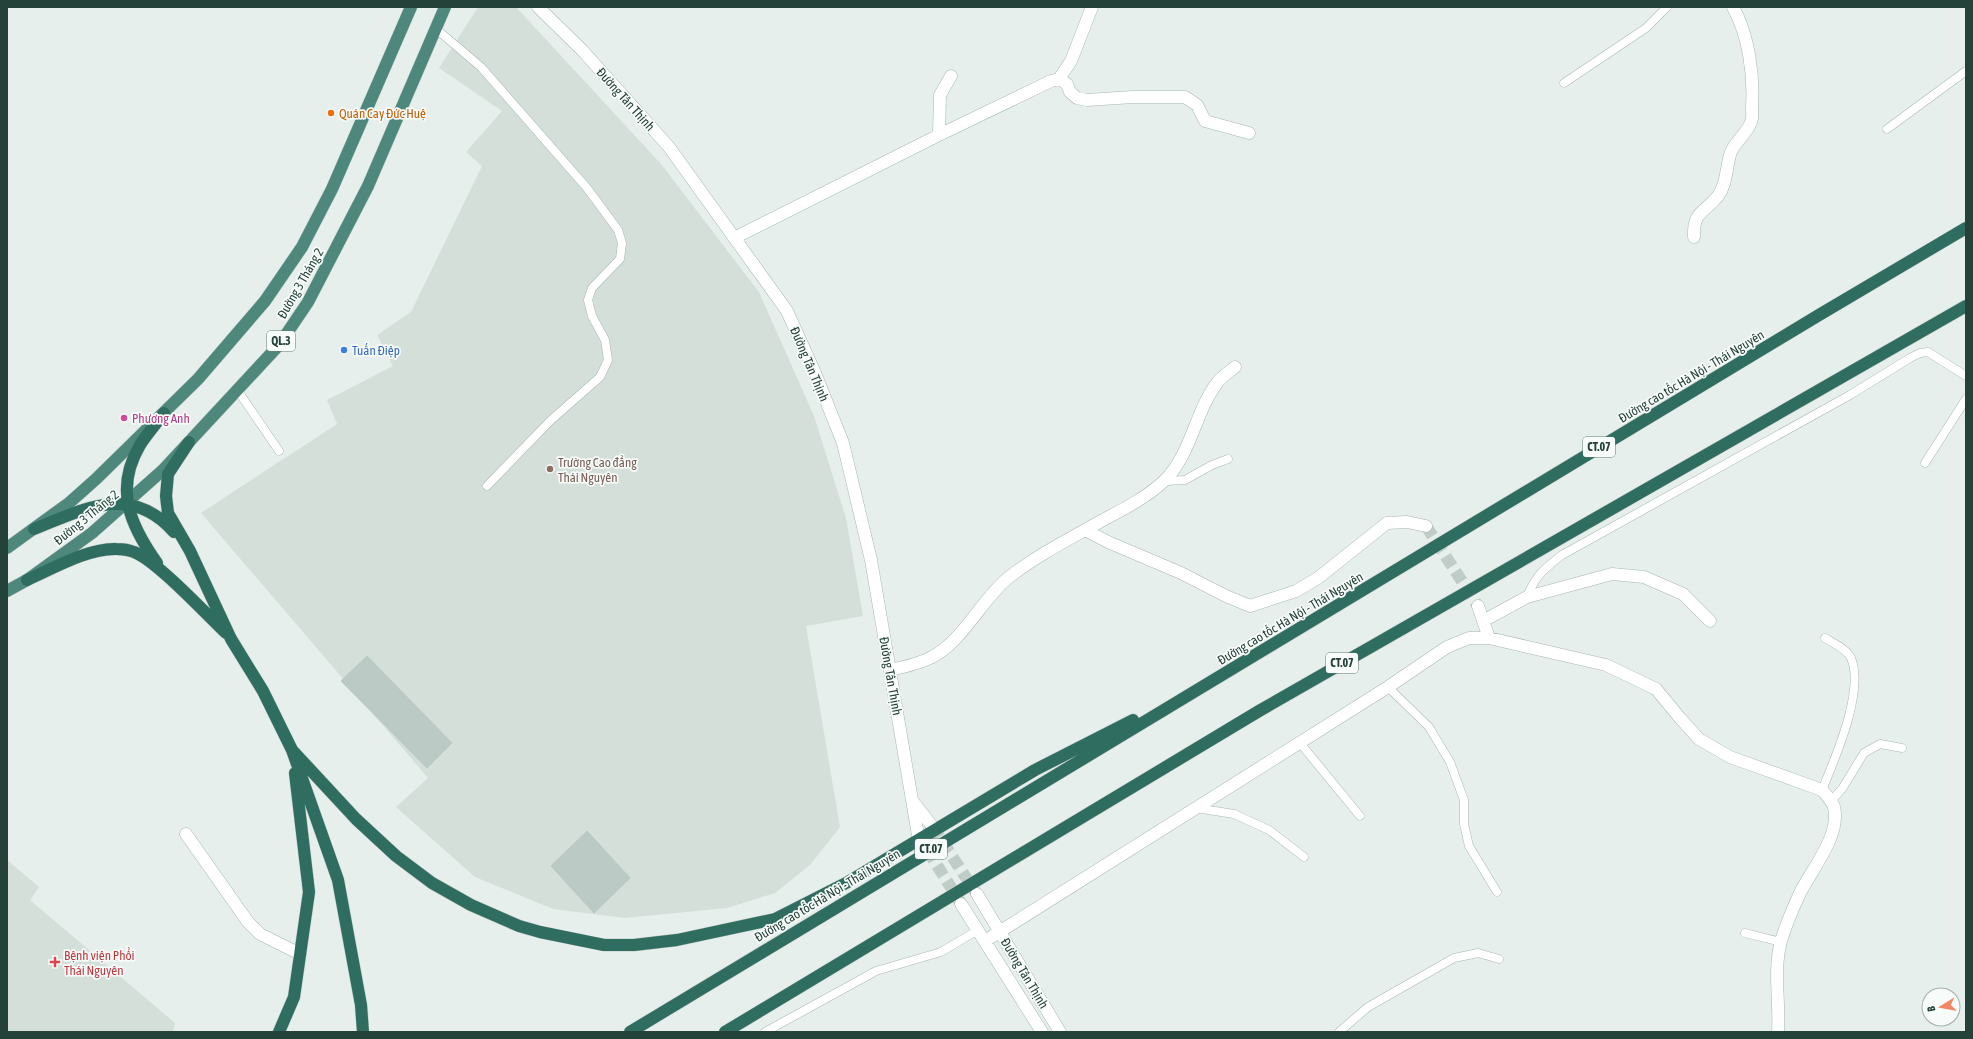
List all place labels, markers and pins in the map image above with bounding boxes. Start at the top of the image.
place label: Quán Cay Đức Huệ [339,106,426,121]
marker: Quán Cay Đức Huệ [326,108,336,118]
place label: Tuấn Điệp [352,343,400,358]
marker: Tuấn Điệp [339,345,349,355]
place label: Phương Anh [132,411,190,426]
marker: Phương Anh [119,413,129,423]
place label: Trường Cao đẳng Thái Nguyên [558,455,637,485]
marker: Trường Cao đẳng Thái Nguyên [545,464,555,474]
place label: Bệnh viện Phổi Thái Nguyên [64,947,135,978]
marker: Bệnh viện Phổi Thái Nguyên [49,956,61,968]

